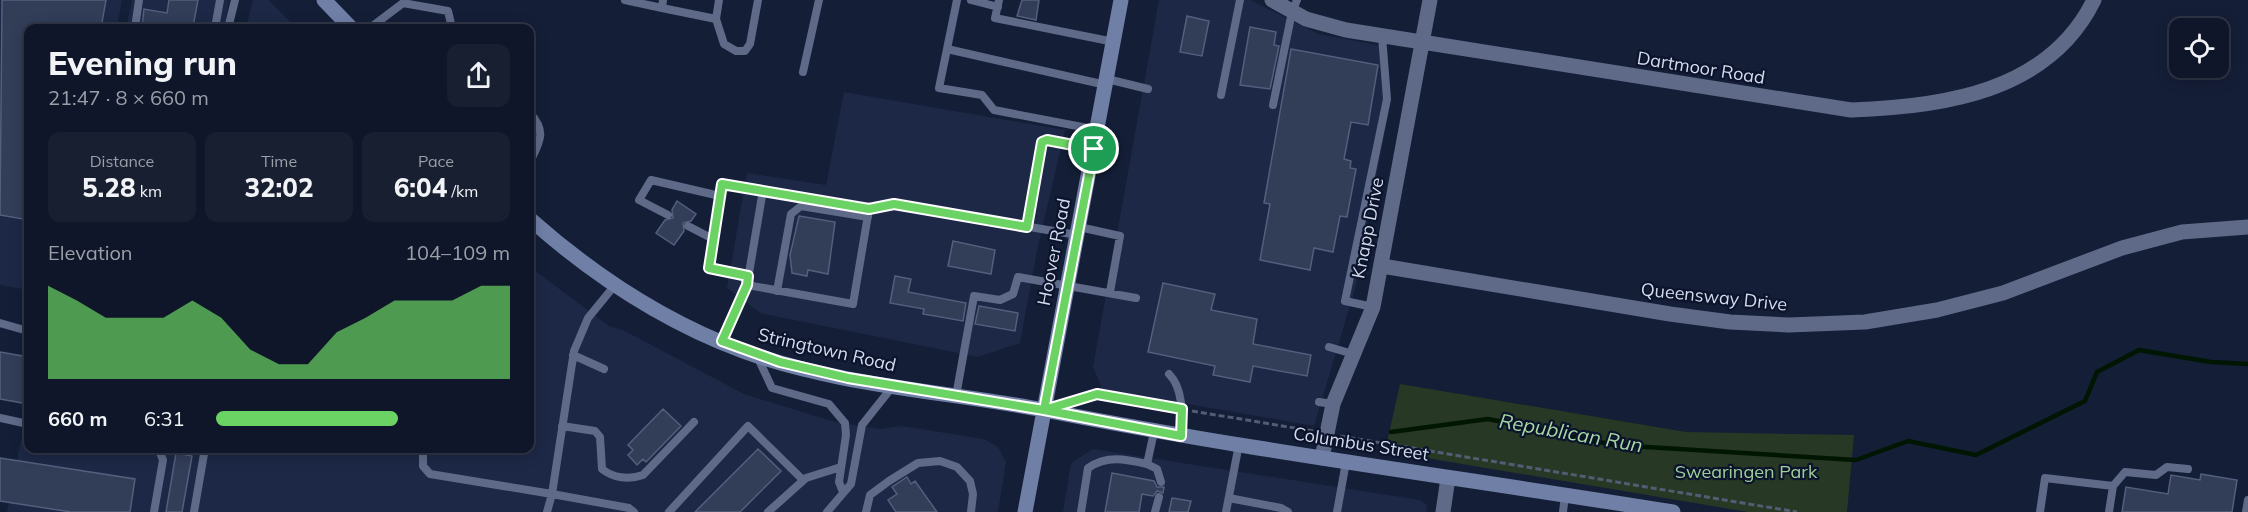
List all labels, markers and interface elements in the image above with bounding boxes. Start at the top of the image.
map controls [2169,18,2229,78]
button: locate [2169,18,2229,78]
text: Evening run [48,42,237,83]
button: share [447,44,510,107]
street label: Dartmoor Road [1635,46,1767,89]
text: 21:47 · 8 × 660 m [48,85,209,110]
pin [1068,123,1119,174]
icon: arrive [1077,132,1110,165]
text: Distance [90,151,154,171]
text: Time [261,151,297,171]
text: Pace [418,151,454,171]
text: 5.28 [82,171,136,204]
text: 32:02 [244,171,314,204]
text: 6:04 [394,171,447,204]
street label: Knapp Drive [1346,175,1389,280]
text: km [136,181,162,201]
text: /km [447,181,478,201]
street label: Hoover Road [1032,196,1075,307]
text: Elevation [48,240,133,265]
text: 104–109 m [405,240,510,265]
street label: Queensway Drive [1640,277,1788,316]
street label: Stringtown Road [756,322,898,377]
text: 660 m [48,406,107,431]
text: 6:31 [144,406,185,431]
water label: Republican Run [1497,408,1645,457]
street label: Columbus Street [1292,421,1431,466]
park label: Swearingen Park [1675,460,1818,483]

